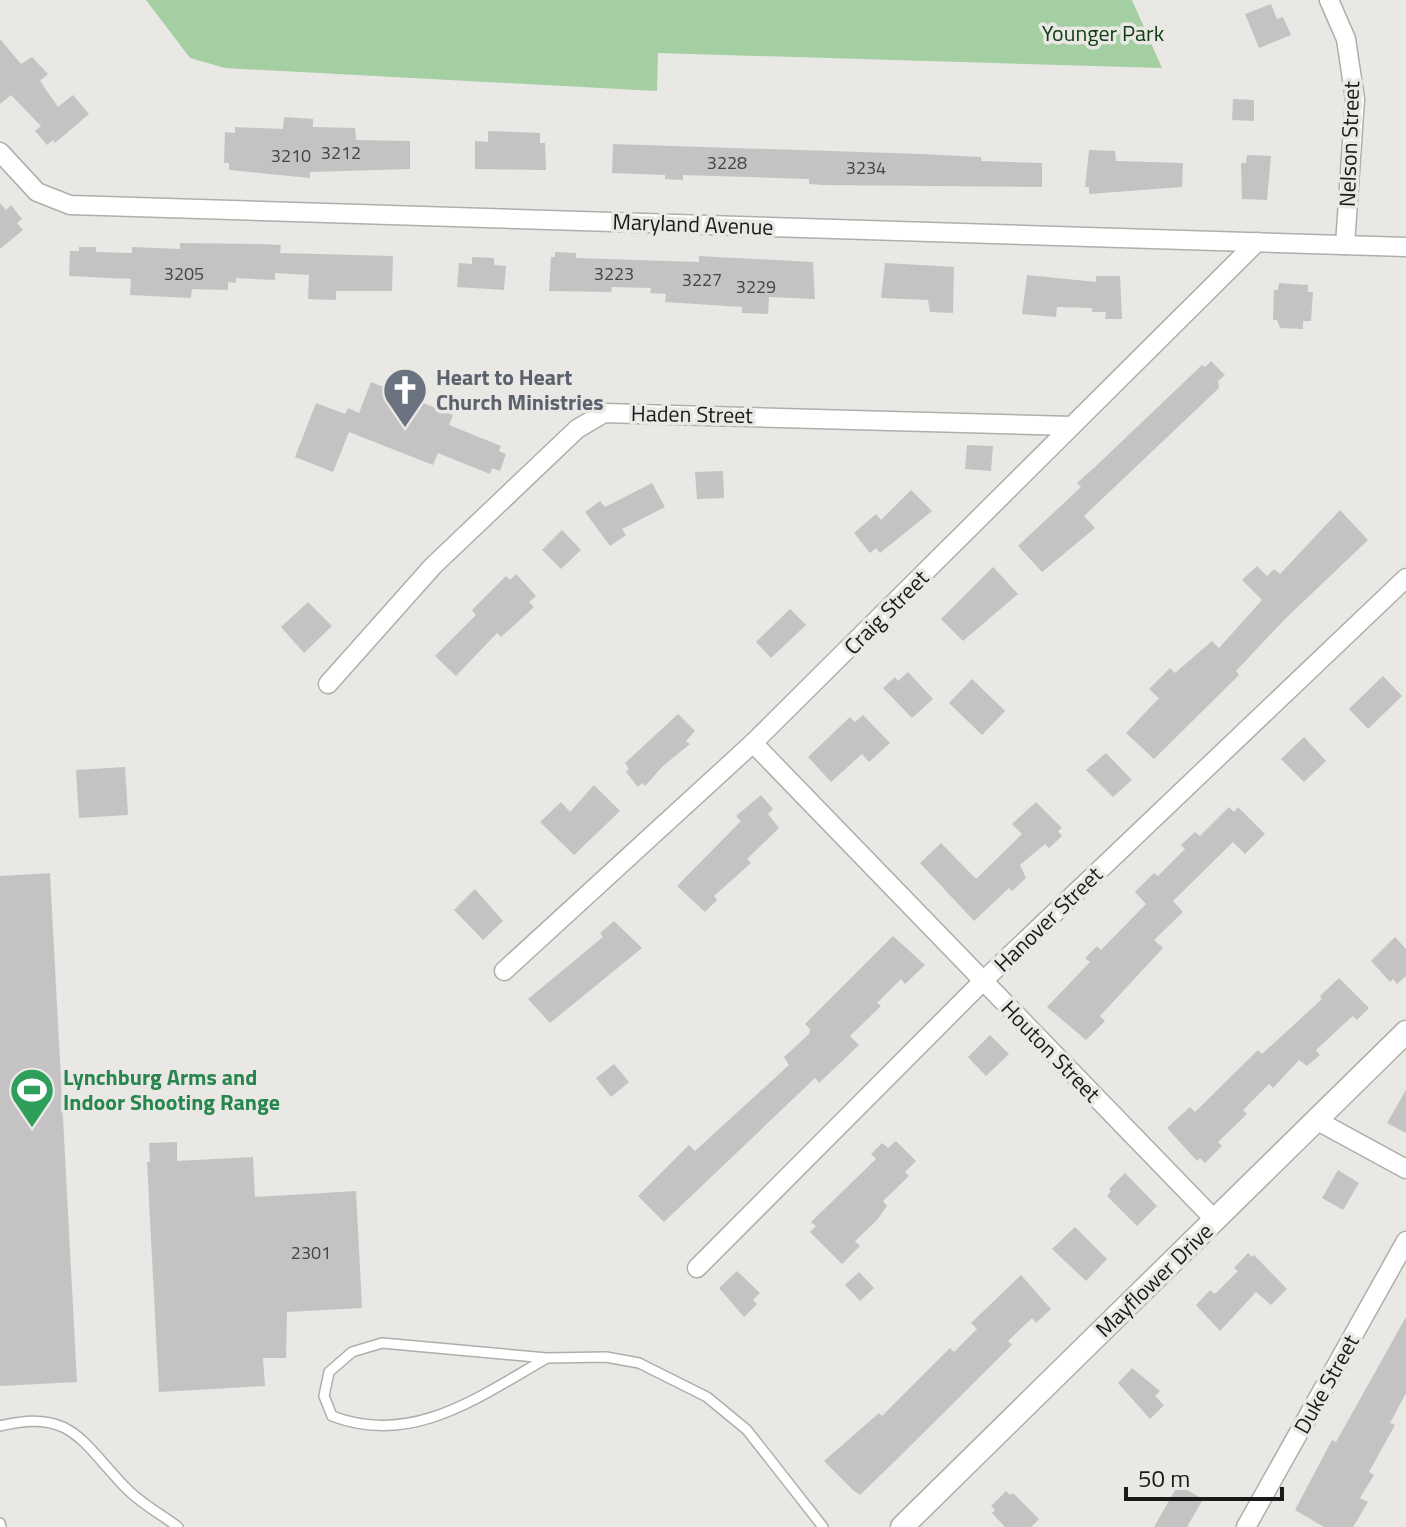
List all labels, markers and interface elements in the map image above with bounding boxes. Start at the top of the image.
park label: Younger Park [1042,16,1165,50]
street label: Nelson Street [1330,80,1368,208]
house number: 3212 [321,139,361,166]
house number: 3210 [271,142,311,169]
house number: 3228 [707,149,747,176]
house number: 3234 [846,154,886,181]
street label: Maryland Avenue [612,204,774,244]
house number: 3205 [164,260,204,287]
house number: 3223 [594,260,634,287]
house number: 3227 [682,266,722,293]
house number: 3229 [736,273,776,300]
place label: Heart to Heart Church Ministries [436,360,604,419]
church icon: Heart to Heart Church Ministries [381,366,429,429]
street label: Haden Street [631,396,754,432]
street label: Craig Street [836,562,936,662]
street label: Hanover Street [986,858,1110,980]
street label: Houton Street [993,992,1109,1110]
place label: Lynchburg Arms and Indoor Shooting Range [63,1060,280,1119]
sports icon: Lynchburg Arms and Indoor Shooting Range [8,1066,56,1129]
street label: Mayflower Drive [1087,1215,1221,1345]
house number: 2301 [291,1239,331,1266]
street label: Duke Street [1285,1328,1367,1440]
scale bar [1126,1451,1282,1501]
text: 50 m [1138,1460,1190,1496]

